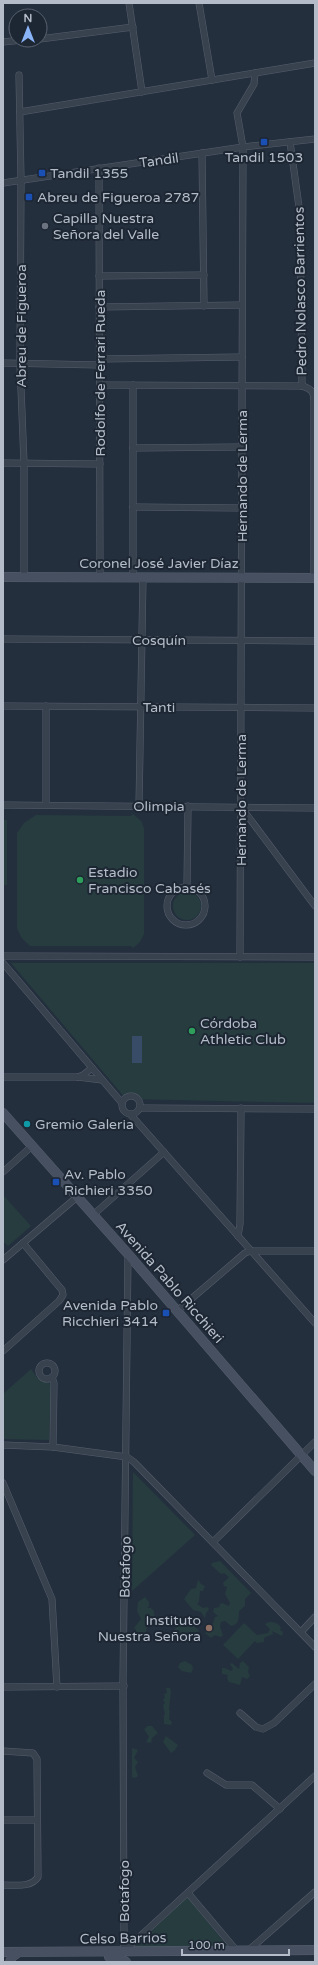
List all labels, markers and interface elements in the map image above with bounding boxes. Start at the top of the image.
north arrow [8,8,48,48]
text: N [24,12,32,25]
marker: Tandil 1503 [259,137,269,147]
street label: Tandil [138,149,180,172]
place label: Tandil 1503 [225,149,303,166]
place label: Tandil 1355 [50,165,128,182]
marker: Tandil 1355 [37,168,47,178]
place label: Abreu de Figueroa 2787 [37,189,199,206]
marker: Abreu de Figueroa 2787 [24,192,34,202]
street label: Pedro Nolasco Barrientos [291,206,310,376]
place label: Capilla Nuestra Señora del Valle [53,210,159,243]
marker: Capilla Nuestra Señora del Valle [40,221,50,231]
street label: Abreu de Figueroa [13,264,30,388]
street label: Rodolfo de Ferrari Rueda [92,290,109,456]
street label: Hernando de Lerma [234,410,251,542]
street label: Coronel José Javier Díaz [79,555,239,572]
street label: Cosquín [132,632,186,649]
street label: Tanti [143,699,175,716]
street label: Hernando de Lerma [233,734,250,866]
street label: Olimpia [133,798,185,815]
place label: Estadio Francisco Cabasés [88,864,211,897]
marker: Estadio Francisco Cabasés [75,875,85,885]
place label: Córdoba Athletic Club [200,1015,286,1048]
marker: Córdoba Athletic Club [187,1026,197,1036]
place label: Gremio Galeria [35,1116,134,1133]
marker: Gremio Galeria [22,1119,32,1129]
place label: Av. Pablo Richieri 3350 [64,1166,153,1199]
marker: Av. Pablo Richieri 3350 [51,1177,61,1187]
street label: Avenida Pablo Ricchieri [112,1218,227,1347]
place label: Avenida Pablo Ricchieri 3414 [62,1297,158,1330]
marker: Avenida Pablo Ricchieri 3414 [161,1308,171,1318]
street label: Botafogo [116,1536,135,1598]
place label: Instituto Nuestra Señora [98,1612,201,1645]
marker: Instituto Nuestra Señora [204,1623,214,1633]
street label: Botafogo [116,1860,133,1922]
street label: Celso Barrios [79,1929,167,1948]
scale bar [182,1931,289,1957]
text: 100 m [188,1938,225,1952]

